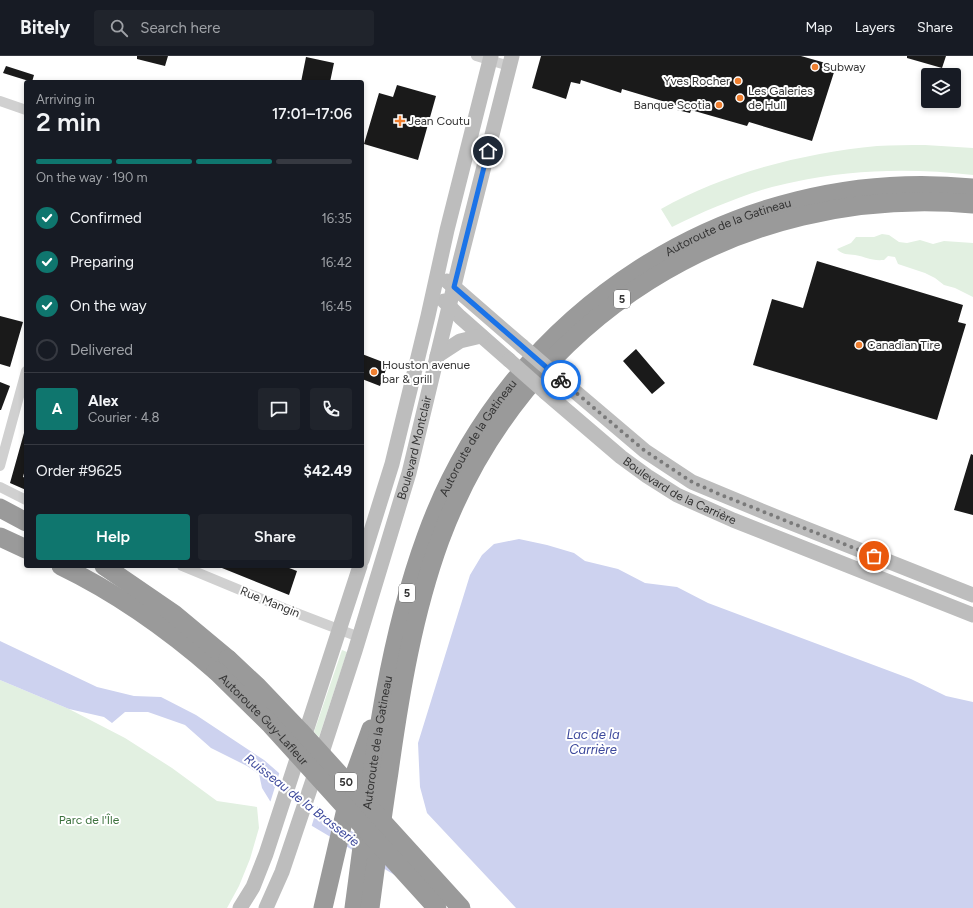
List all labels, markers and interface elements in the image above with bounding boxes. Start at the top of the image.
search box [94,10,374,46]
text: Bitely [20,16,70,39]
icon: search [108,17,130,39]
text: Search here [140,19,220,37]
text: Map [805,19,833,36]
text: Layers [855,19,895,36]
text: Share [917,19,953,36]
place label: Subway [823,60,866,74]
marker: Subway [810,62,820,72]
map controls [921,68,961,108]
button: layers [921,68,961,108]
place label: Yves Rocher [663,74,730,88]
marker: Yves Rocher [733,76,743,86]
place label: Les Galeries de Hull [748,84,813,112]
text: Arriving in [36,92,95,107]
marker: Les Galeries de Hull [735,93,745,103]
place label: Banque Scotia [633,98,711,112]
marker: Banque Scotia [714,100,724,110]
text: 17:01–17:06 [272,105,352,123]
text: 2 min [36,106,101,138]
place label: Jean Coutu [408,114,470,128]
marker: Jean Coutu [395,116,405,126]
pin [471,134,505,168]
icon: home [477,140,499,162]
text: On the way · 190 m [36,170,148,185]
street label: Autoroute de la Gatineau [663,196,793,259]
icon: check [36,207,58,229]
text: Confirmed [70,209,142,227]
text: 16:35 [321,211,352,226]
icon: check [36,251,58,273]
text: Preparing [70,253,134,271]
text: 16:42 [321,255,352,270]
road number: 5 [614,290,630,308]
icon: check [36,295,58,317]
text: On the way [70,297,147,315]
text: 16:45 [320,299,352,314]
place label: Canadian Tire [867,338,941,352]
marker: Canadian Tire [854,340,864,350]
text: Delivered [70,341,133,359]
place label: Houston avenue bar & grill [382,358,470,386]
courier [541,360,581,400]
marker: Houston avenue bar & grill [369,367,379,377]
icon: bike [550,369,572,391]
street label: Autoroute de la Gatineau [437,377,519,499]
button: chat [258,388,300,430]
button: phone [310,388,352,430]
text: Alex [88,392,118,410]
street label: Boulevard Montclair [394,394,434,501]
text: A [52,400,62,418]
text: Courier · 4.8 [88,410,160,425]
street label: Boulevard de la Carrière [620,454,739,528]
text: Order #9625 [36,462,122,480]
text: $42.49 [304,462,352,480]
button: Help [36,514,190,560]
button: Share [198,514,352,560]
pin [857,539,891,573]
icon: bag [863,545,885,567]
street label: Rue Mangin [238,584,302,620]
road number: 5 [399,584,415,602]
street label: Autoroute Guy-Lafleur [216,671,311,768]
street label: Autoroute de la Gatineau [360,675,395,810]
water label: Lac de la Carrière [566,727,620,757]
water label: Ruisseau de la Brasserie [242,751,362,849]
road number: 50 [335,773,357,791]
park label: Parc de l'Île [59,813,120,827]

